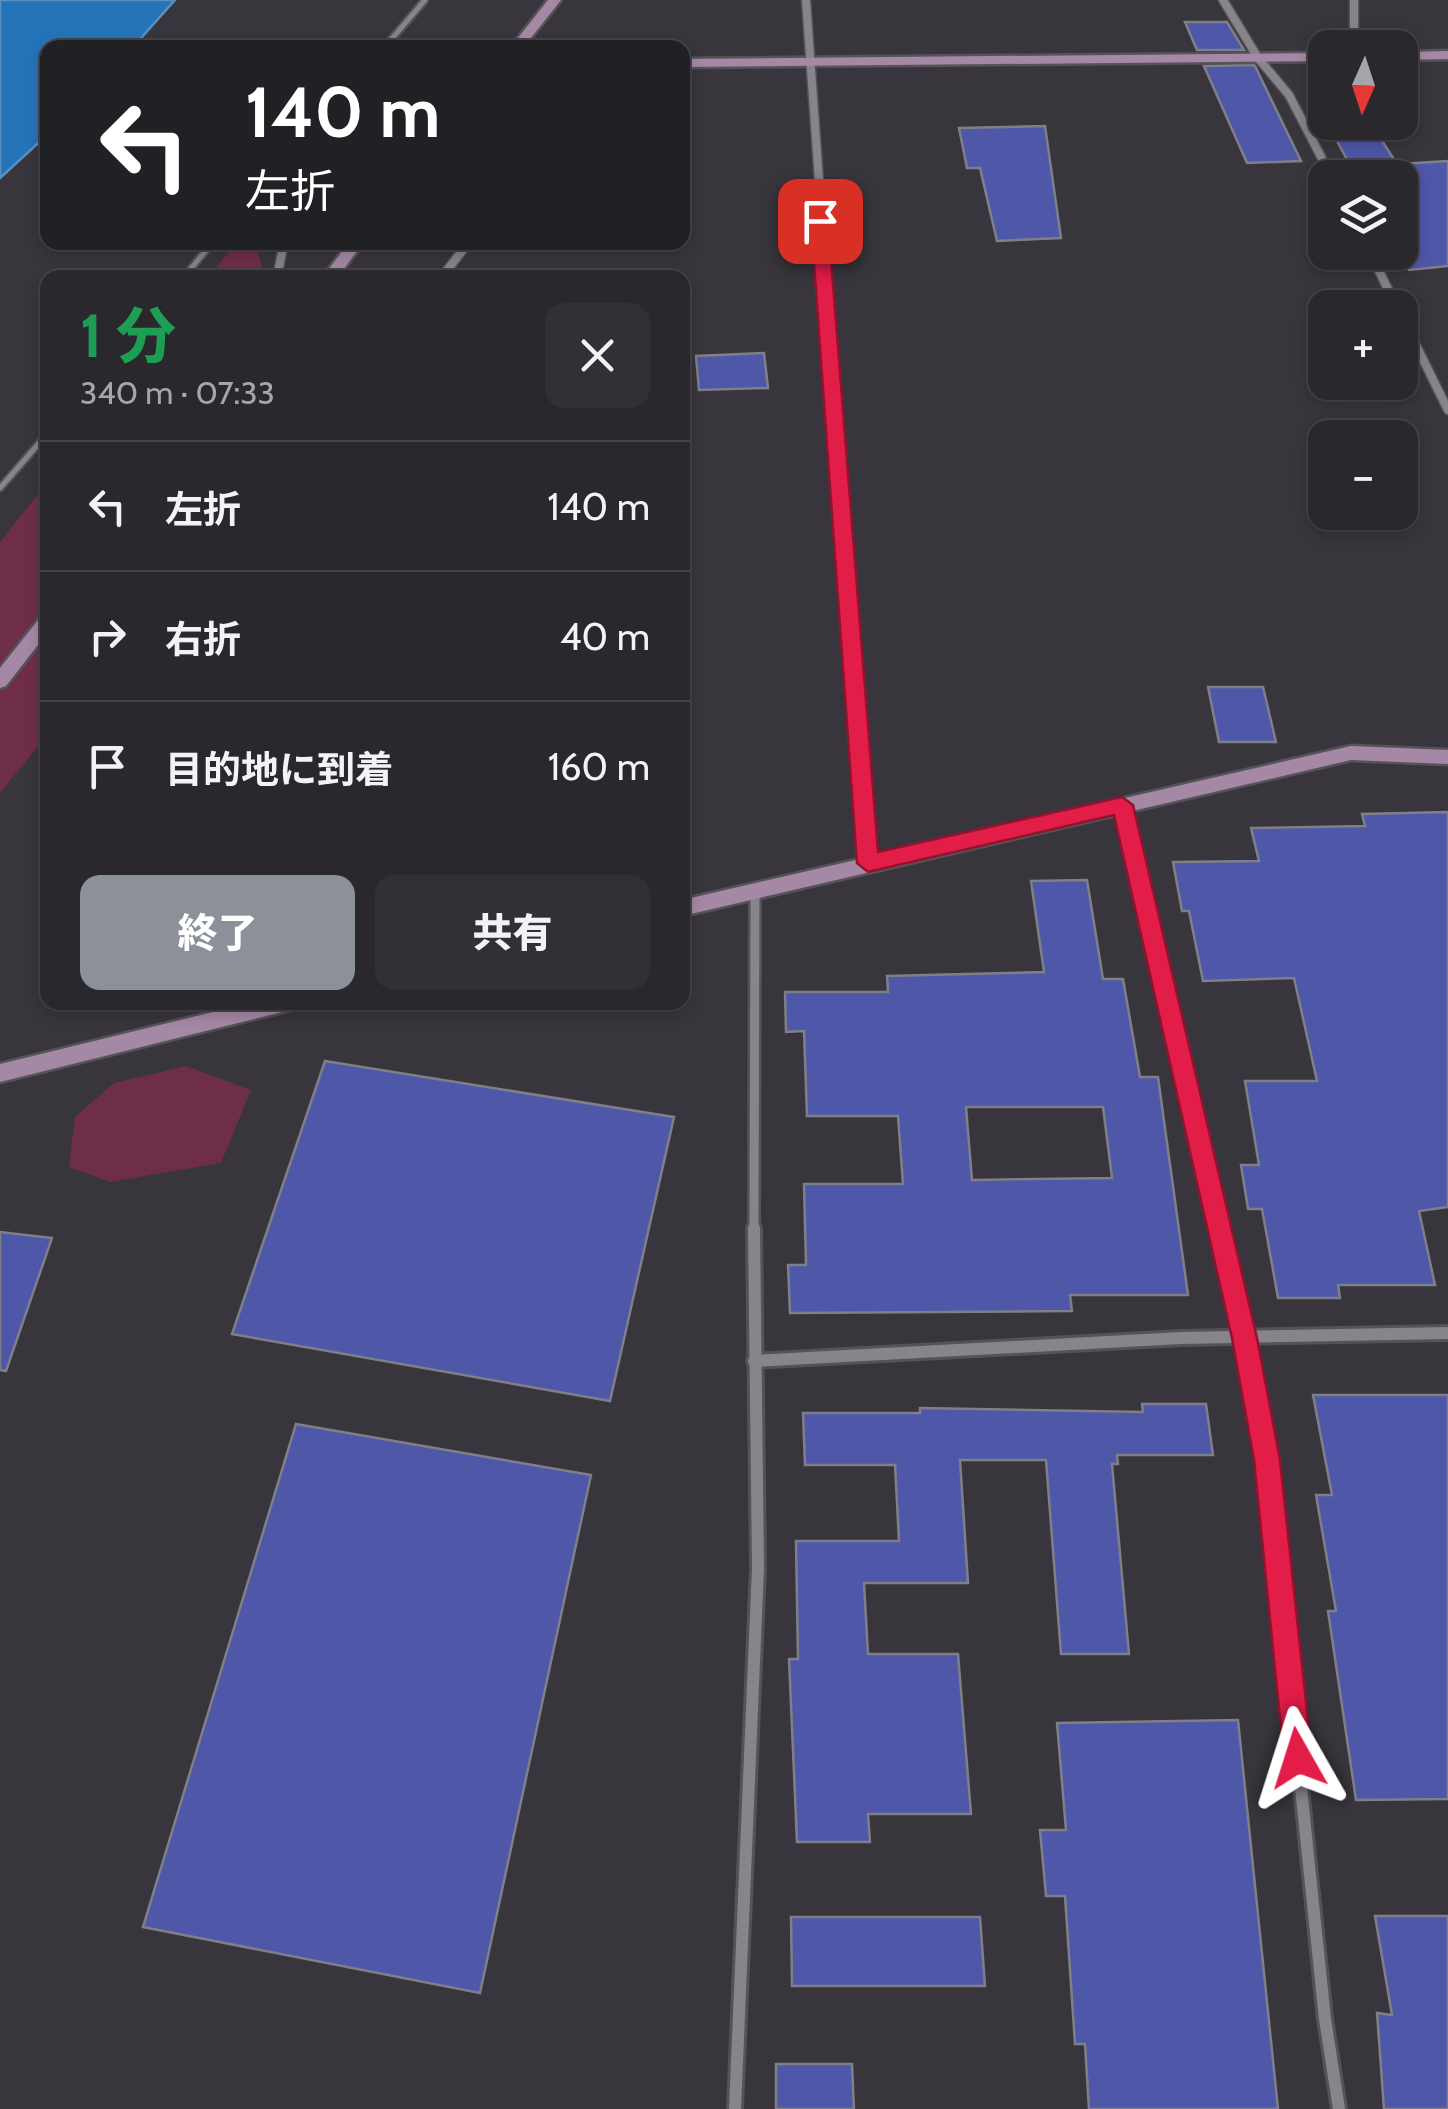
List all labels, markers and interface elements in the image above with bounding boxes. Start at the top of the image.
north arrow [1308,30,1418,140]
map controls [1308,30,1418,530]
text: 140 m [245,69,440,155]
icon: left [80,80,210,210]
button: layers [1308,160,1418,270]
text: 左折 [245,164,335,218]
pin [778,179,863,264]
icon: arrive [793,194,848,249]
button: + [1308,290,1418,400]
text: 1 分 [80,299,176,372]
button: close [545,303,650,408]
text: 340 m · 07:33 [80,373,275,412]
button: − [1308,420,1418,530]
icon: left [80,479,135,534]
text: 140 m [547,483,650,530]
text: 左折 [165,486,241,533]
icon: right [80,609,135,664]
text: 40 m [560,613,650,660]
text: 右折 [165,616,241,663]
icon: arrive [80,739,135,794]
text: 160 m [548,743,650,790]
text: 目的地に到着 [165,746,393,793]
button: 終了 [80,875,355,990]
button: 共有 [375,875,650,990]
position arrow [1246,1706,1350,1810]

